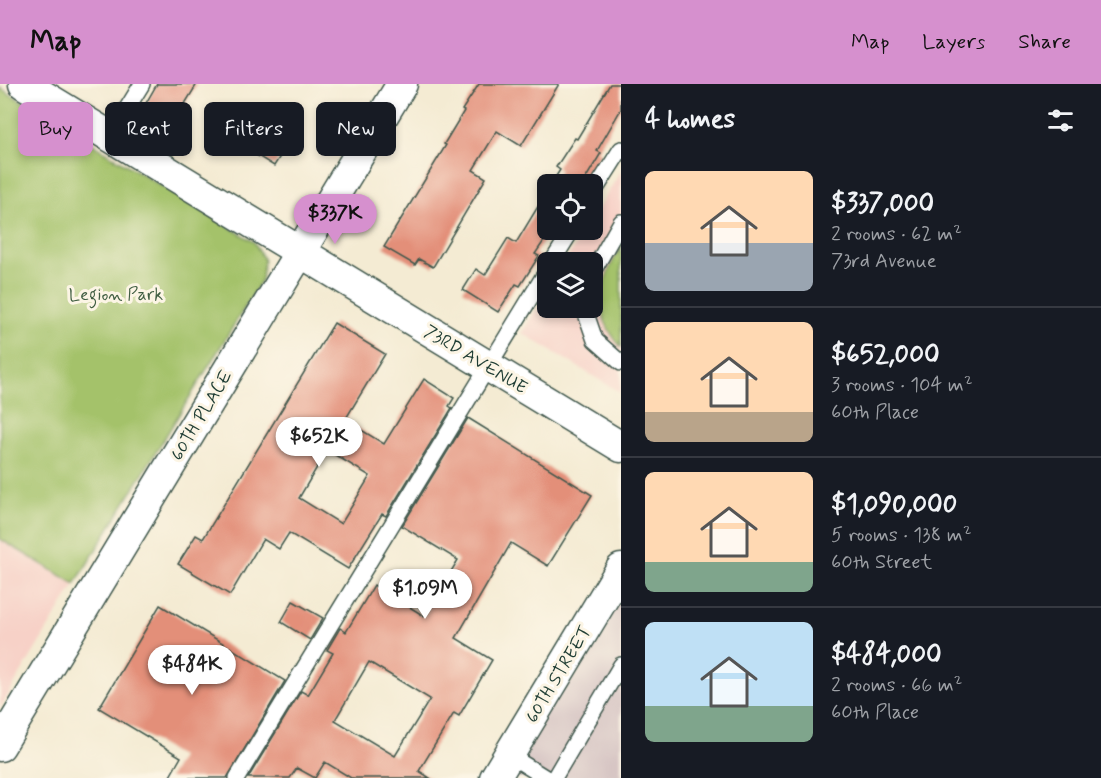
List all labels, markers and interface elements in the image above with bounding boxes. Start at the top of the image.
text: Map [30,24,81,61]
text: Map [851,28,889,56]
text: Layers [922,28,985,56]
text: Share [1018,28,1071,56]
chip: Buy [18,102,93,156]
chip: Rent [105,102,192,156]
chip: Filters [204,102,304,156]
chip: New [316,102,396,156]
text: 4 homes [645,103,735,137]
icon: filters [1044,104,1077,137]
map controls [537,174,603,318]
button: locate [537,174,603,240]
text: $337,000 [831,187,934,221]
pin: $337K [293,194,377,245]
icon: home [693,195,765,267]
text: $337K [308,200,362,227]
text: 2 rooms · 62 m² [831,221,962,248]
text: 73rd Avenue [831,248,937,275]
button: layers [537,252,603,318]
park label: Legion Park [69,283,163,309]
street label: 73RD AVENUE [419,320,532,400]
text: $652,000 [831,338,940,372]
icon: home [693,346,765,418]
street label: 60TH PLACE [165,366,238,465]
text: 3 rooms · 104 m² [831,372,973,399]
text: 60th Place [831,399,919,426]
pin: $652K [277,417,361,468]
text: $652K [290,423,348,450]
text: $1,090,000 [831,488,957,522]
icon: home [693,496,765,568]
text: 5 rooms · 138 m² [831,522,972,549]
text: 60th Street [831,549,932,576]
pin: $1.09M [376,569,474,620]
text: $1.09M [392,575,458,602]
street label: 60TH STREET [520,621,597,728]
text: $484,000 [831,638,942,672]
pin: $484K [150,645,234,696]
icon: home [693,646,765,718]
text: $484K [162,651,222,678]
text: 2 rooms · 66 m² [831,672,962,699]
text: 60th Place [831,699,919,726]

